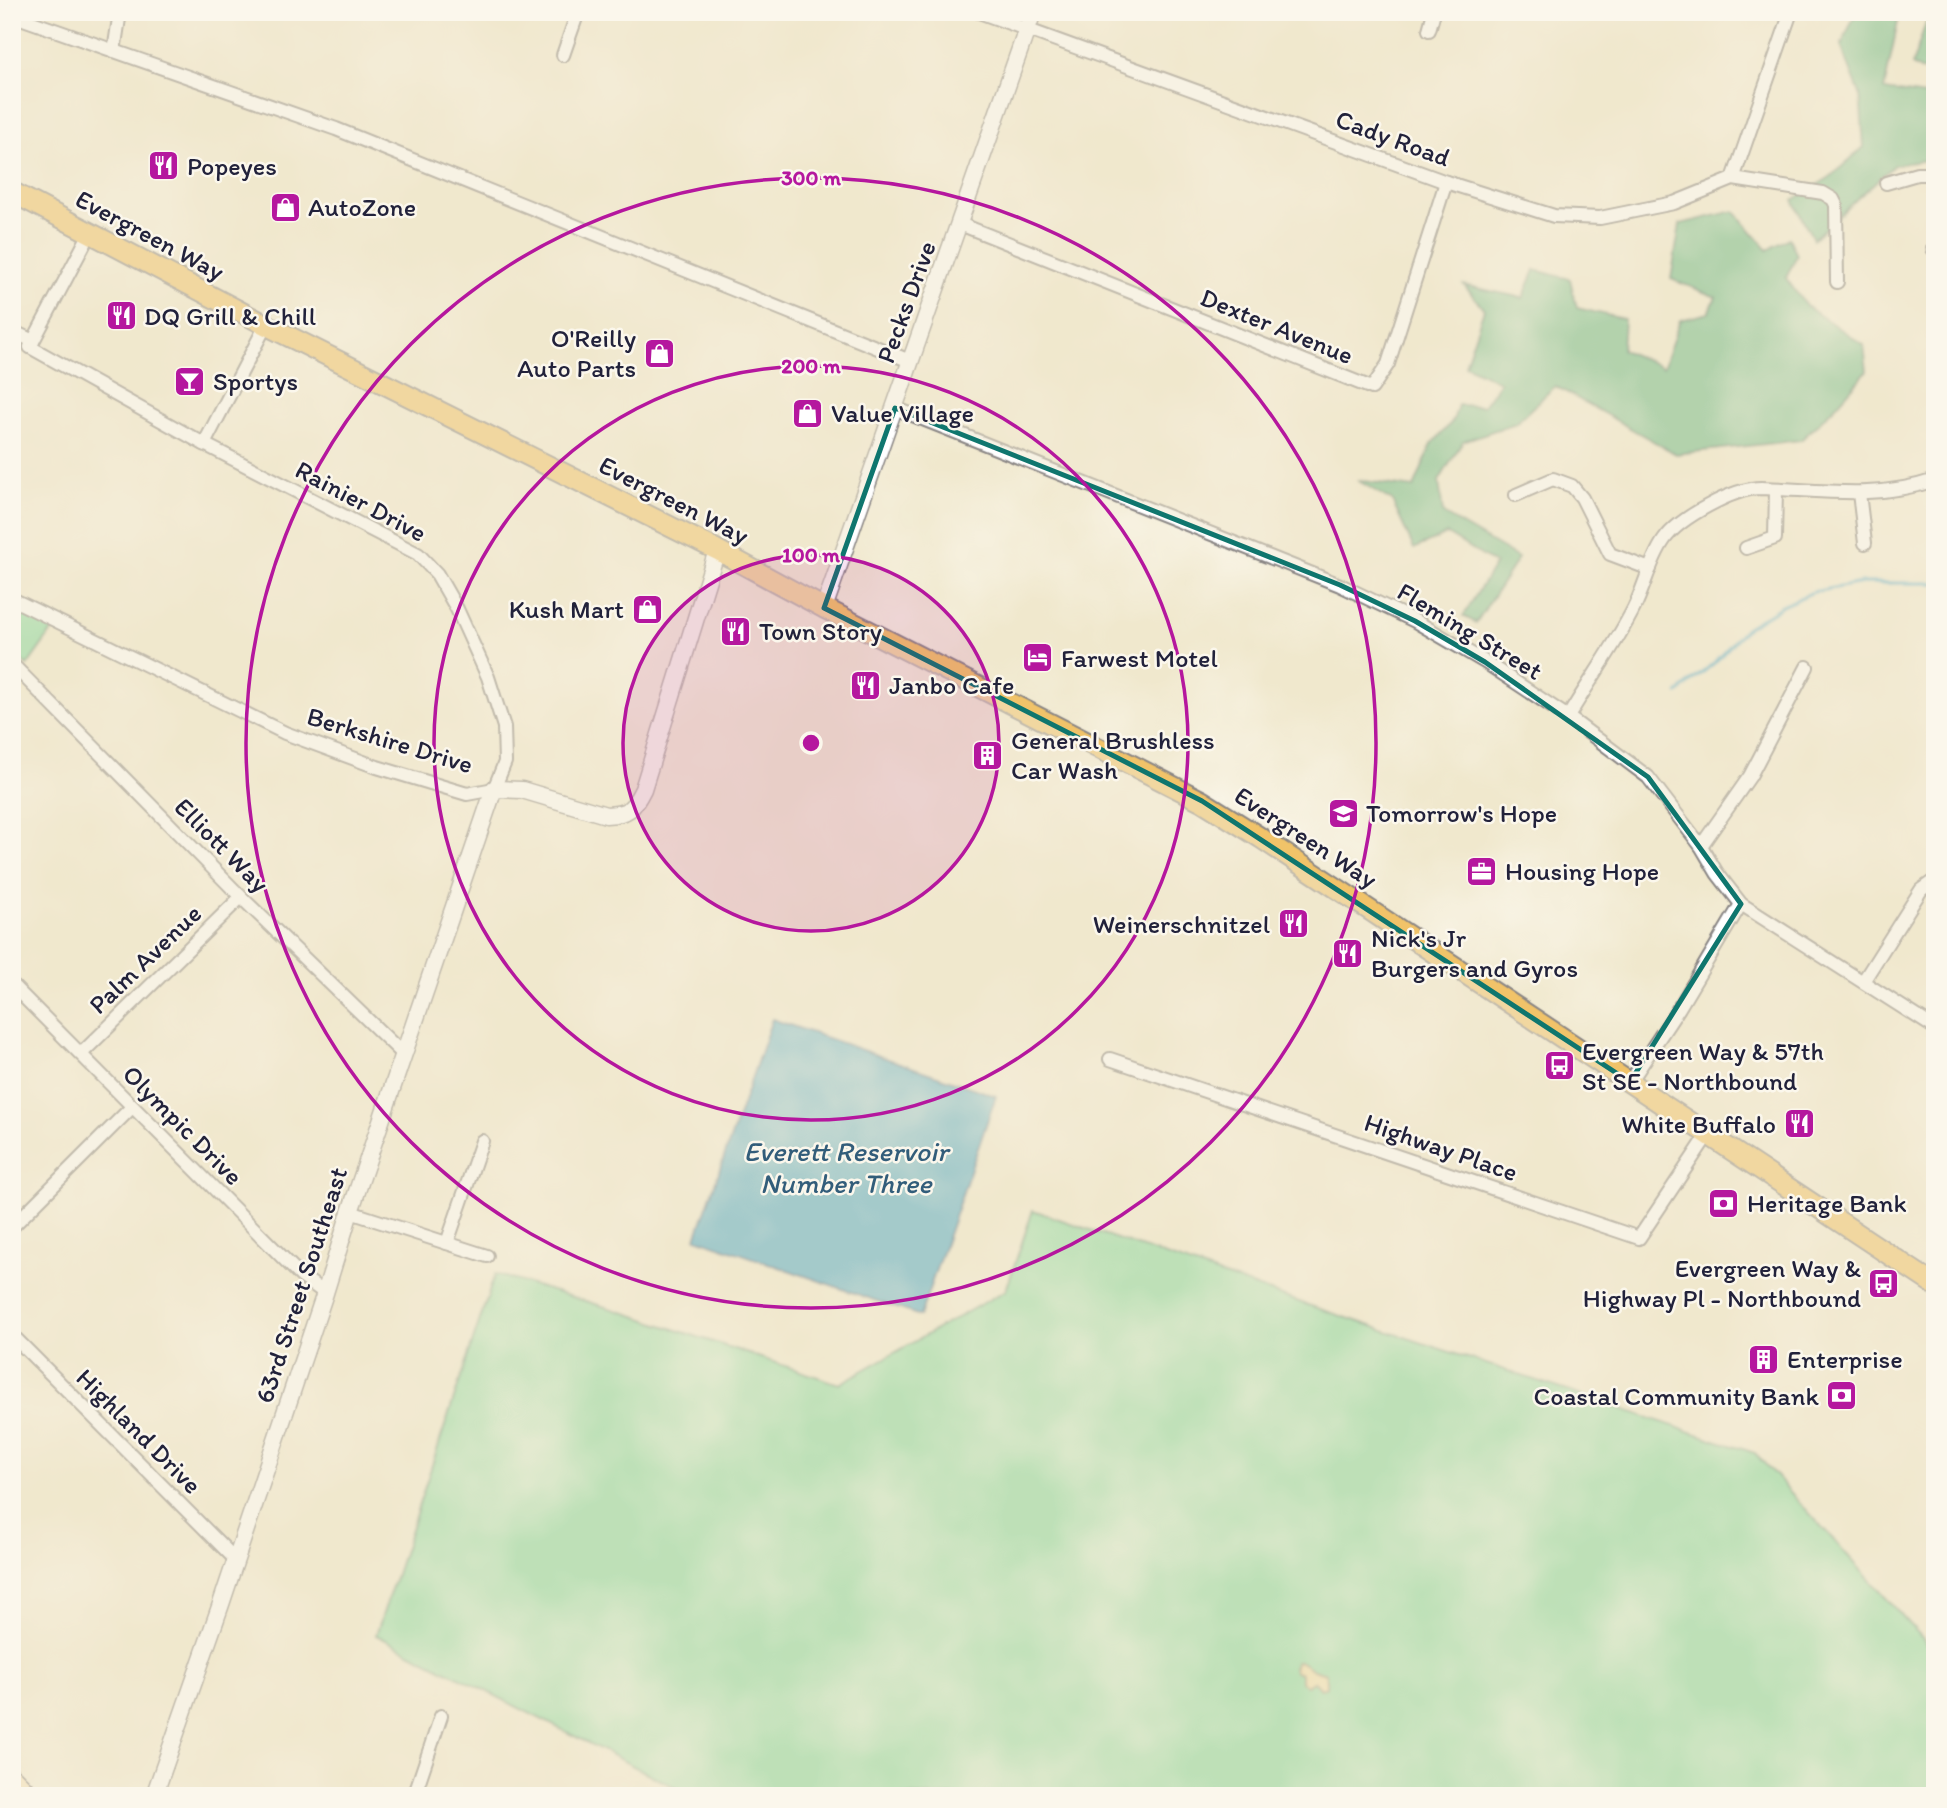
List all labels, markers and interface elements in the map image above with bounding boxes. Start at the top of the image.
street label: Cady Road [1331,103,1455,173]
restaurant icon: Popeyes [147,149,181,183]
place label: Popeyes [187,150,277,182]
text: 300 m [781,165,841,190]
street label: Evergreen Way [70,182,230,288]
shop icon: AutoZone [268,190,302,224]
place label: AutoZone [308,191,416,223]
street label: Pecks Drive [869,237,943,367]
street label: Dexter Avenue [1196,281,1358,371]
restaurant icon: DQ Grill & Chill [104,299,138,333]
place label: DQ Grill & Chill [144,300,316,332]
place label: O'Reilly Auto Parts [517,322,636,384]
shop icon: O'Reilly Auto Parts [642,336,676,370]
text: 200 m [781,353,841,378]
bar icon: Sportys [173,364,207,398]
place label: Sportys [213,365,298,397]
shop icon: Value Village [791,396,825,430]
place label: Value Village [831,397,974,429]
street label: Evergreen Way [594,449,754,551]
street label: Rainier Drive [290,453,432,549]
text: 100 m [782,542,840,567]
street label: Fleming Street [1392,575,1549,687]
shop icon: Kush Mart [630,592,664,626]
place label: Kush Mart [509,593,624,625]
restaurant icon: Town Story [719,614,753,648]
place label: Town Story [759,615,882,647]
hotel icon: Farwest Motel [1021,641,1055,675]
place label: Farwest Motel [1061,642,1218,674]
restaurant icon: Janbo Cafe [849,668,883,702]
place label: Janbo Cafe [889,669,1014,701]
street label: Berkshire Drive [303,700,477,780]
place label: General Brushless Car Wash [1011,724,1215,786]
centre of rings [799,731,823,755]
building icon: General Brushless Car Wash [971,738,1005,772]
street label: Evergreen Way [1229,779,1383,895]
street label: Elliott Way [168,791,276,899]
school or university icon: Tomorrow's Hope [1326,796,1360,830]
place label: Tomorrow's Hope [1366,797,1557,829]
office icon: Housing Hope [1465,854,1499,888]
place label: Housing Hope [1505,855,1659,887]
street label: Palm Avenue [82,897,208,1021]
restaurant icon: Weinerschnitzel [1276,907,1310,941]
place label: Weinerschnitzel [1093,908,1270,940]
place label: Nick's Jr Burgers and Gyros [1371,922,1578,984]
restaurant icon: Nick's Jr Burgers and Gyros [1331,936,1365,970]
place label: Evergreen Way & 57th St SE - Northbound [1582,1035,1824,1097]
bus stop icon: Evergreen Way & 57th St SE - Northbound [1542,1049,1576,1083]
street label: Olympic Drive [116,1058,250,1192]
street label: Highway Place [1360,1106,1522,1188]
restaurant icon: White Buffalo [1782,1107,1816,1141]
place label: White Buffalo [1621,1108,1776,1140]
water label: Everett Reservoir Number Three [744,1134,951,1200]
street label: 63rd Street Southeast [248,1163,354,1407]
bank icon: Heritage Bank [1707,1186,1741,1220]
place label: Heritage Bank [1747,1187,1907,1219]
place label: Evergreen Way & Highway Pl - Northbound [1583,1252,1861,1314]
bus stop icon: Evergreen Way & Highway Pl - Northbound [1867,1266,1901,1300]
building icon: Enterprise [1747,1342,1781,1376]
place label: Enterprise [1787,1343,1903,1375]
street label: Highland Drive [70,1362,208,1500]
bank icon: Coastal Community Bank [1825,1379,1859,1413]
place label: Coastal Community Bank [1533,1380,1820,1412]

